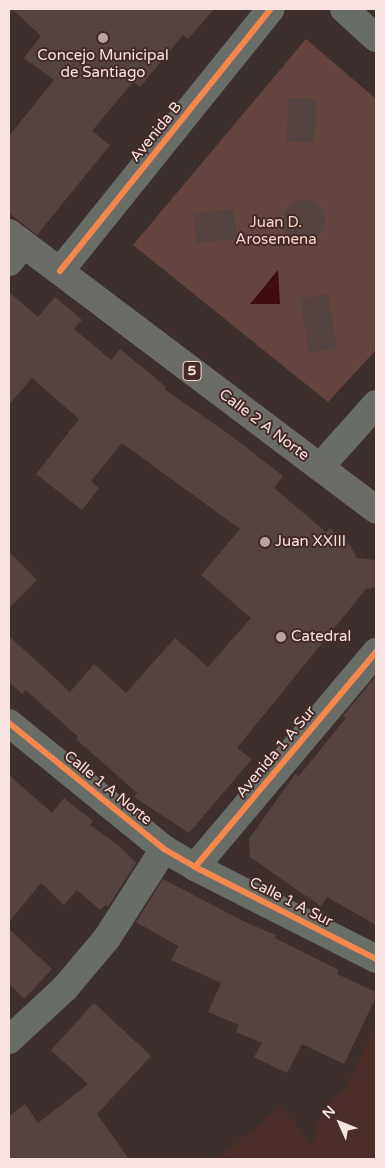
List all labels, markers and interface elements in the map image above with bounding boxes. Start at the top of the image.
marker: Concejo Municipal de Santiago [97,32,109,44]
place label: Concejo Municipal de Santiago [37,46,169,81]
street label: Avenida B [126,98,186,166]
park label: Juan D. Arosemena [235,213,317,248]
road number: 5 [182,360,202,382]
street label: Calle 2 A Norte [215,385,313,465]
place label: Juan XXIII [275,533,346,551]
marker: Juan XXIII [259,536,271,548]
place label: Catedral [291,628,351,646]
marker: Catedral [275,631,287,643]
street label: Avenida 1 A Sur [232,703,320,801]
street label: Calle 1 A Norte [60,747,156,829]
street label: Calle 1 A Sur [246,873,336,931]
north arrow [315,1098,365,1148]
text: N [319,1102,339,1122]

